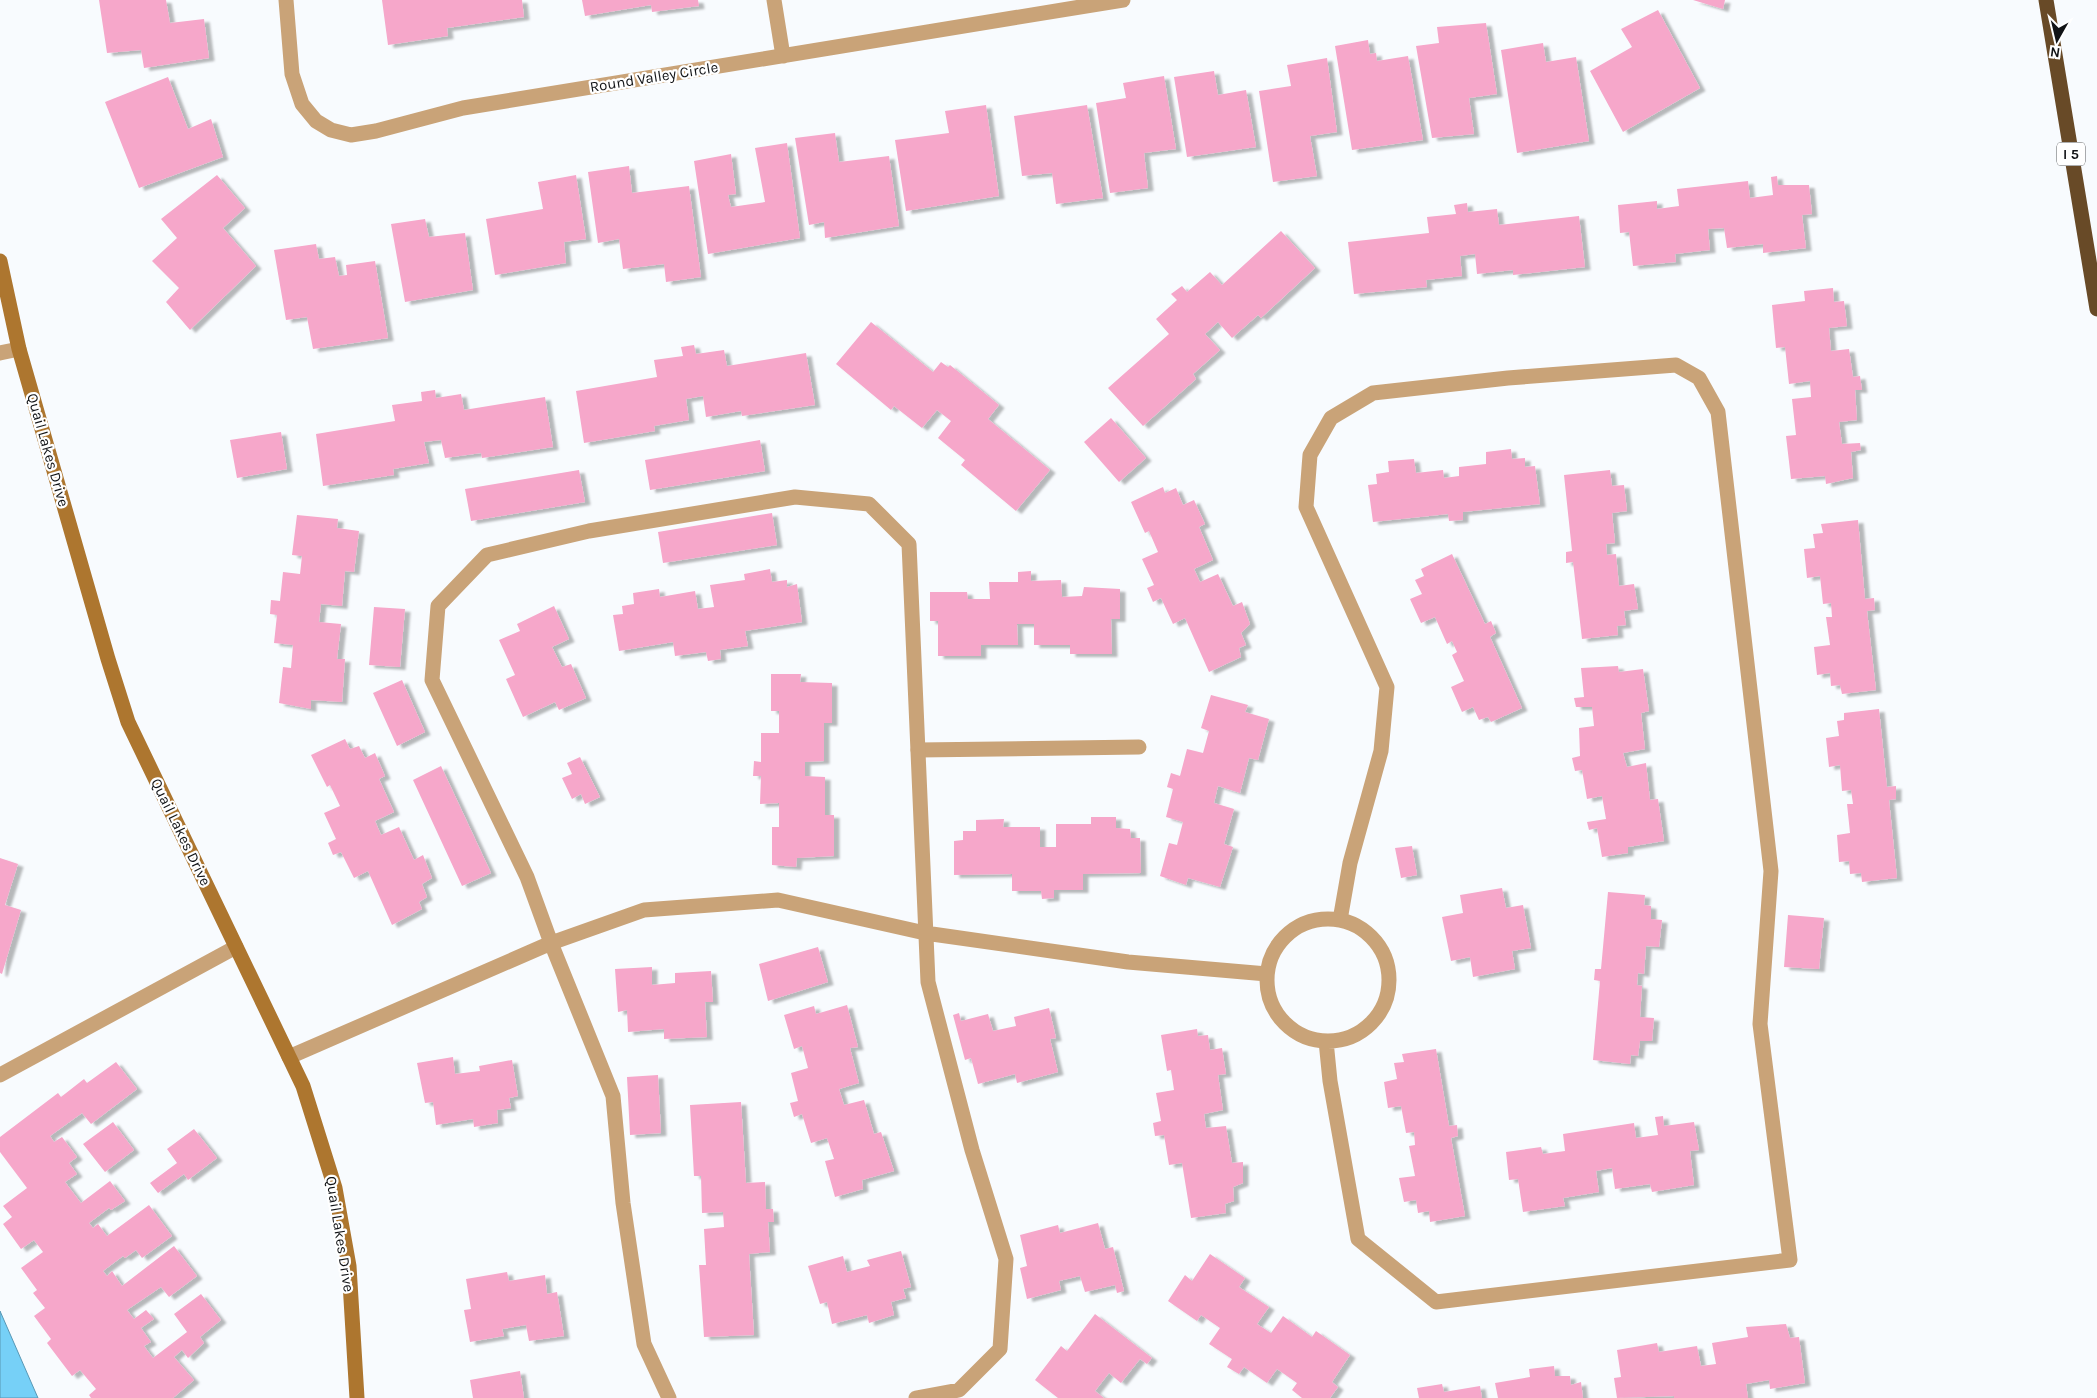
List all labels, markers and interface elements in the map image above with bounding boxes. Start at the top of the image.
north arrow [2032,15,2082,65]
text: N [2049,43,2061,61]
street label: Round Valley Circle [589,58,719,96]
road number: I 5 [2057,142,2085,166]
street label: Quail Lakes Drive [23,391,73,509]
street label: Quail Lakes Drive [147,775,215,889]
street label: Quail Lakes Drive [322,1175,358,1293]

